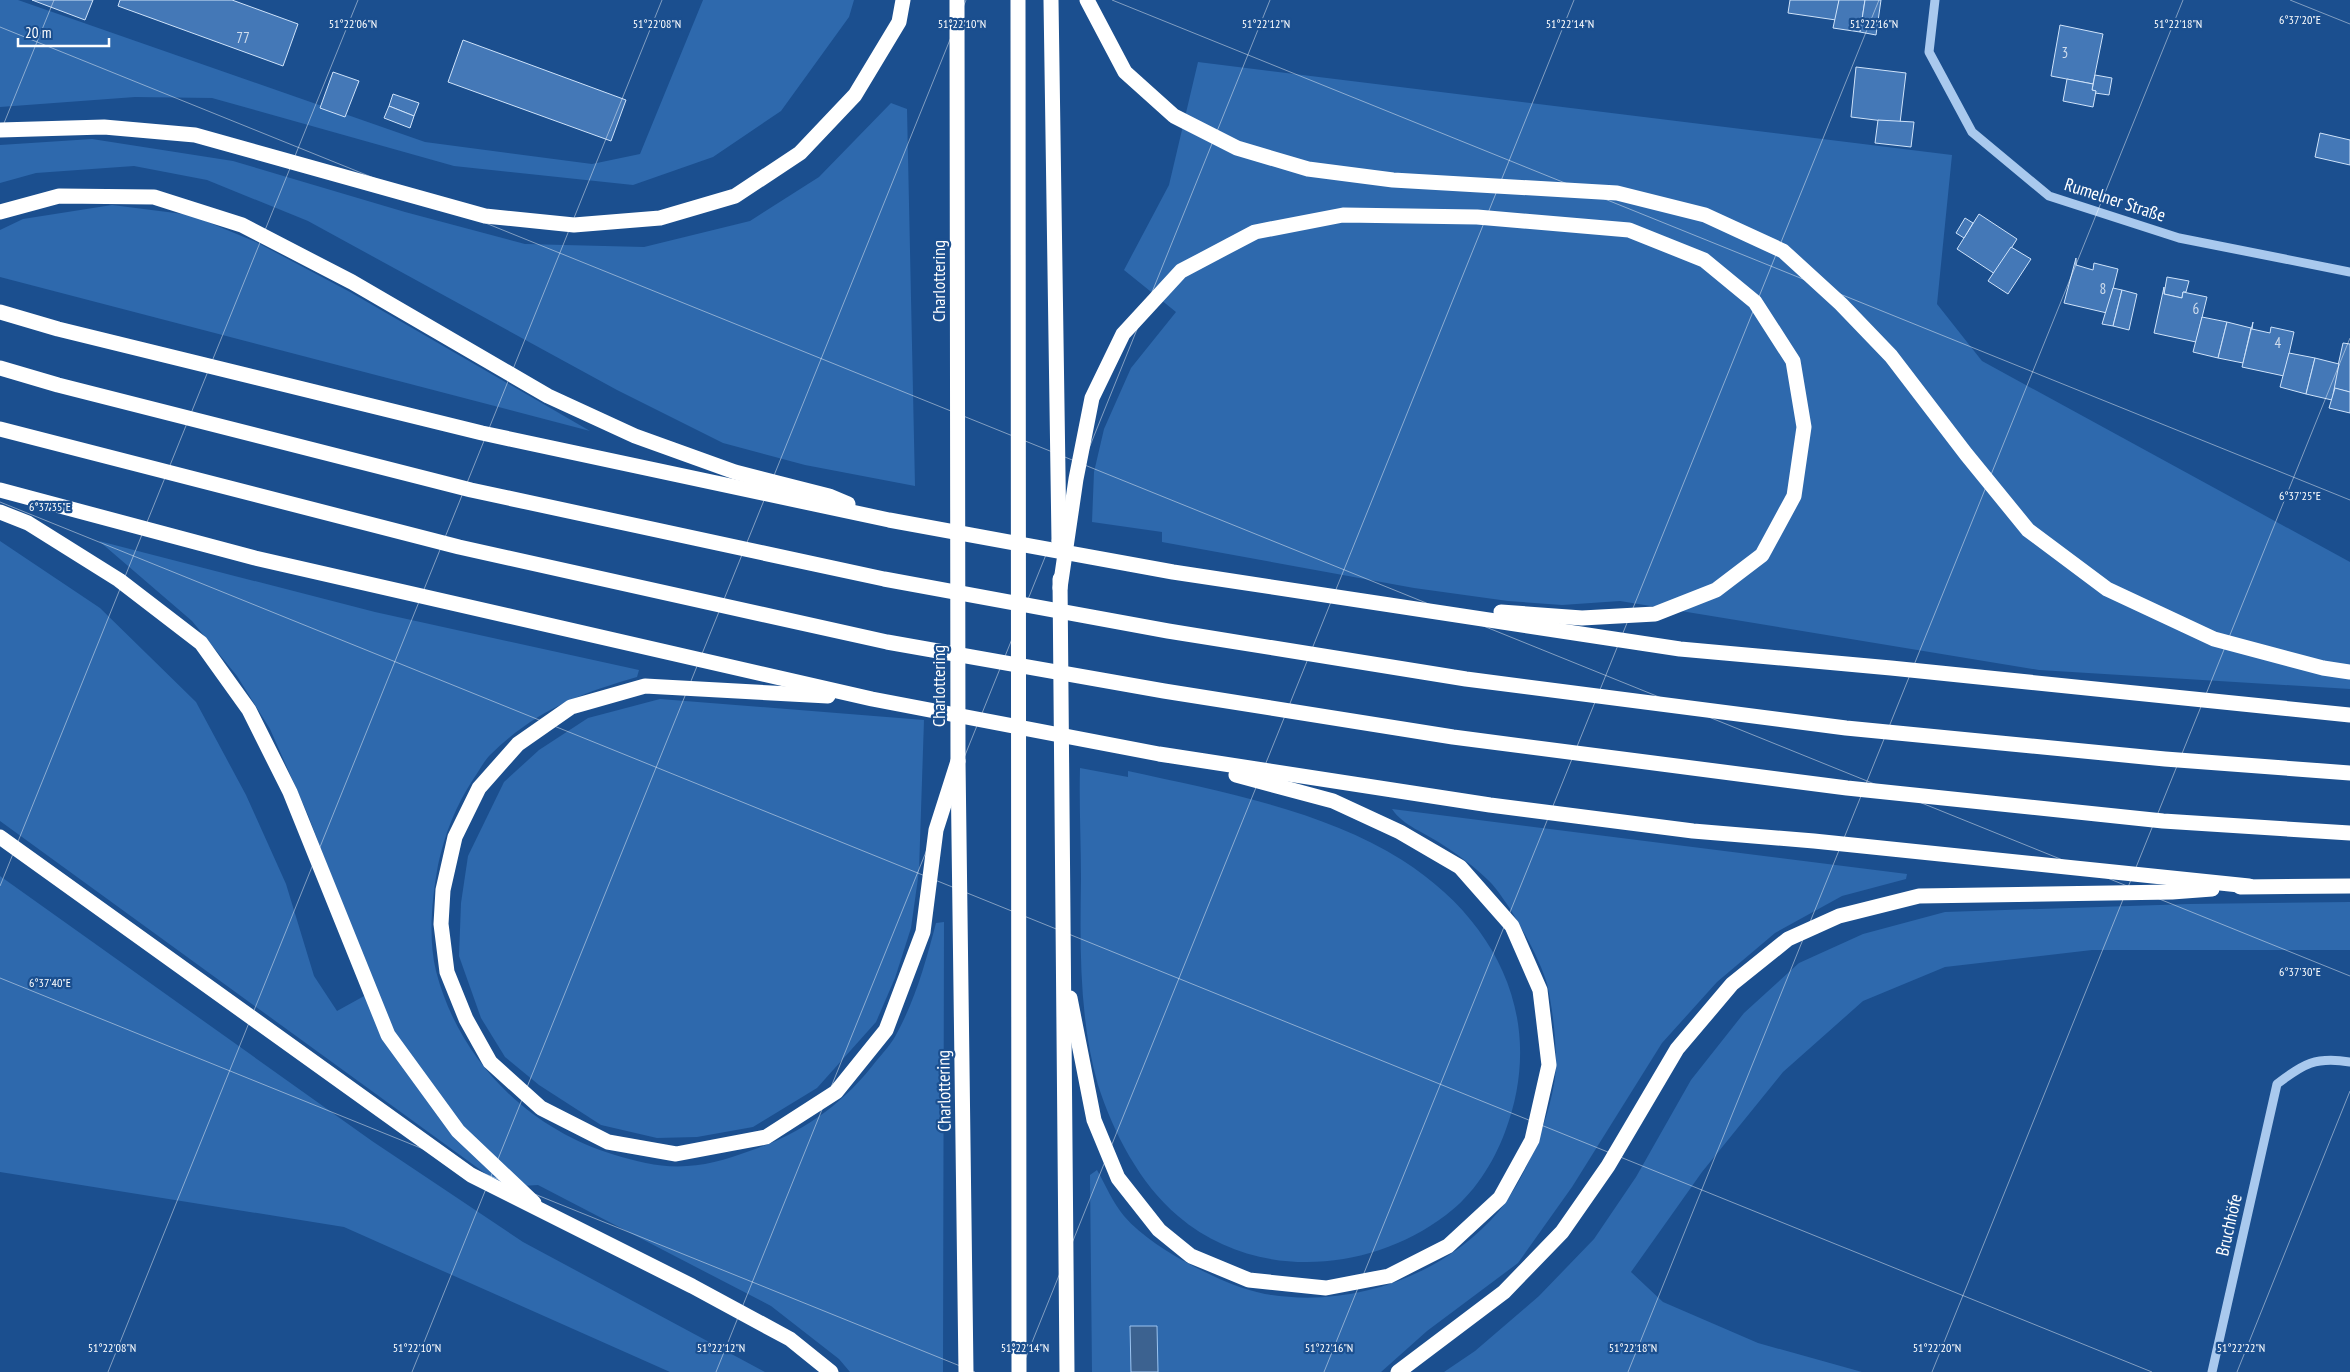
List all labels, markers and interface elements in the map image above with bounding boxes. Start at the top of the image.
text: 6°37'20"E [2279,12,2321,27]
scale bar [18,15,109,47]
text: 51°22'06"N [329,16,377,31]
text: 51°22'08"N [633,16,681,31]
text: 51°22'10"N [938,16,986,31]
text: 51°22'12"N [1242,16,1290,31]
text: 51°22'14"N [1546,16,1594,31]
text: 51°22'16"N [1850,16,1898,31]
text: 51°22'18"N [2154,16,2202,31]
text: 20 m [25,23,51,42]
house number: 77 [236,28,250,47]
house number: 3 [2062,43,2068,62]
street label: Rumelner Straße [2062,172,2169,227]
street label: Charlottering [927,240,950,322]
house number: 8 [2100,279,2106,298]
house number: 6 [2193,299,2200,318]
house number: 4 [2275,333,2282,352]
text: 6°37'25"E [2279,488,2321,503]
text: 6°37'35"E [29,499,71,514]
street label: Charlottering [927,645,950,727]
text: 6°37'30"E [2279,964,2321,979]
text: 6°37'40"E [29,975,71,990]
street label: Charlottering [931,1050,956,1132]
street label: Bruchhöfe [2210,1192,2247,1258]
text: 51°22'08"N [88,1340,136,1355]
text: 51°22'10"N [393,1340,441,1355]
text: 51°22'12"N [697,1340,745,1355]
text: 51°22'14"N [1001,1340,1049,1355]
text: 51°22'16"N [1305,1340,1353,1355]
text: 51°22'18"N [1609,1340,1657,1355]
text: 51°22'20"N [1913,1340,1961,1355]
text: 51°22'22"N [2217,1340,2265,1355]

